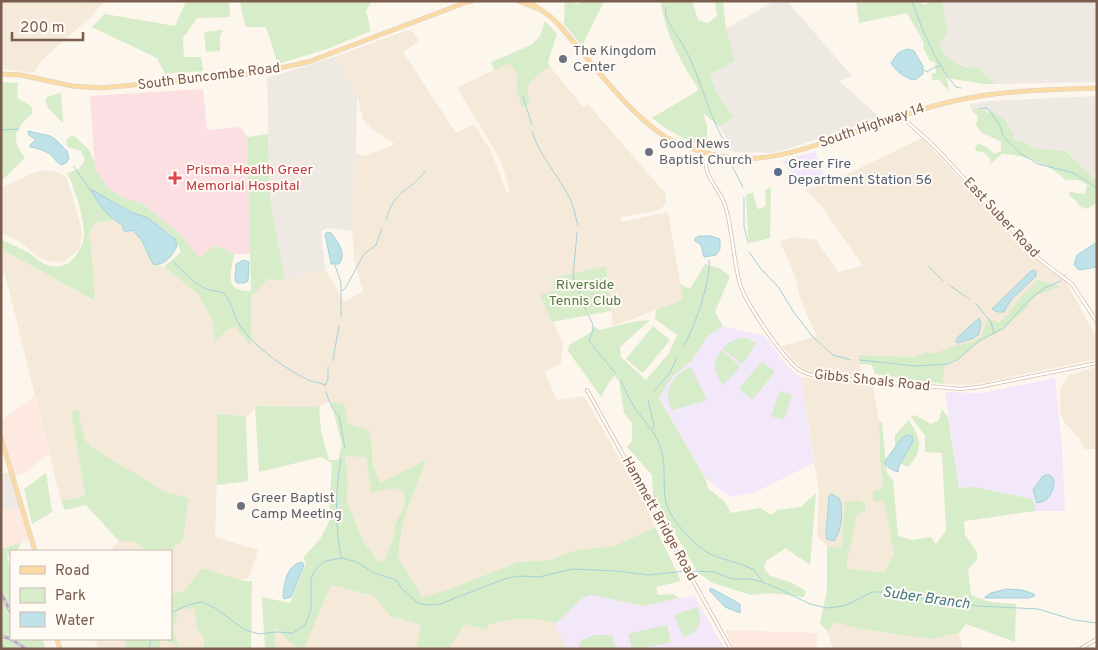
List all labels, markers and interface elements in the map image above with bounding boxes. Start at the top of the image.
scale bar [12,10,84,42]
text: 200 m [20,19,65,38]
place label: The Kingdom Center [573,43,656,76]
marker: The Kingdom Center [557,53,569,65]
street label: South Buncombe Road [137,60,281,94]
street label: South Highway 14 [817,100,927,152]
place label: Good News Baptist Church [659,136,752,169]
marker: Good News Baptist Church [643,146,655,158]
place label: Greer Fire Department Station 56 [788,156,932,189]
place label: Prisma Health Greer Memorial Hospital [186,162,314,195]
marker: Greer Fire Department Station 56 [772,166,784,178]
marker: Prisma Health Greer Memorial Hospital [168,171,182,185]
street label: East Suber Road [959,174,1043,262]
park label: Riverside Tennis Club [549,277,621,310]
street label: Gibbs Shoals Road [813,366,931,396]
street label: Hammett Bridge Road [618,454,700,584]
place label: Greer Baptist Camp Meeting [251,490,342,523]
marker: Greer Baptist Camp Meeting [235,500,247,512]
legend [10,550,172,640]
text: Road [55,562,90,581]
water label: Suber Branch [881,583,971,615]
text: Park [55,587,86,606]
text: Water [55,612,95,631]

